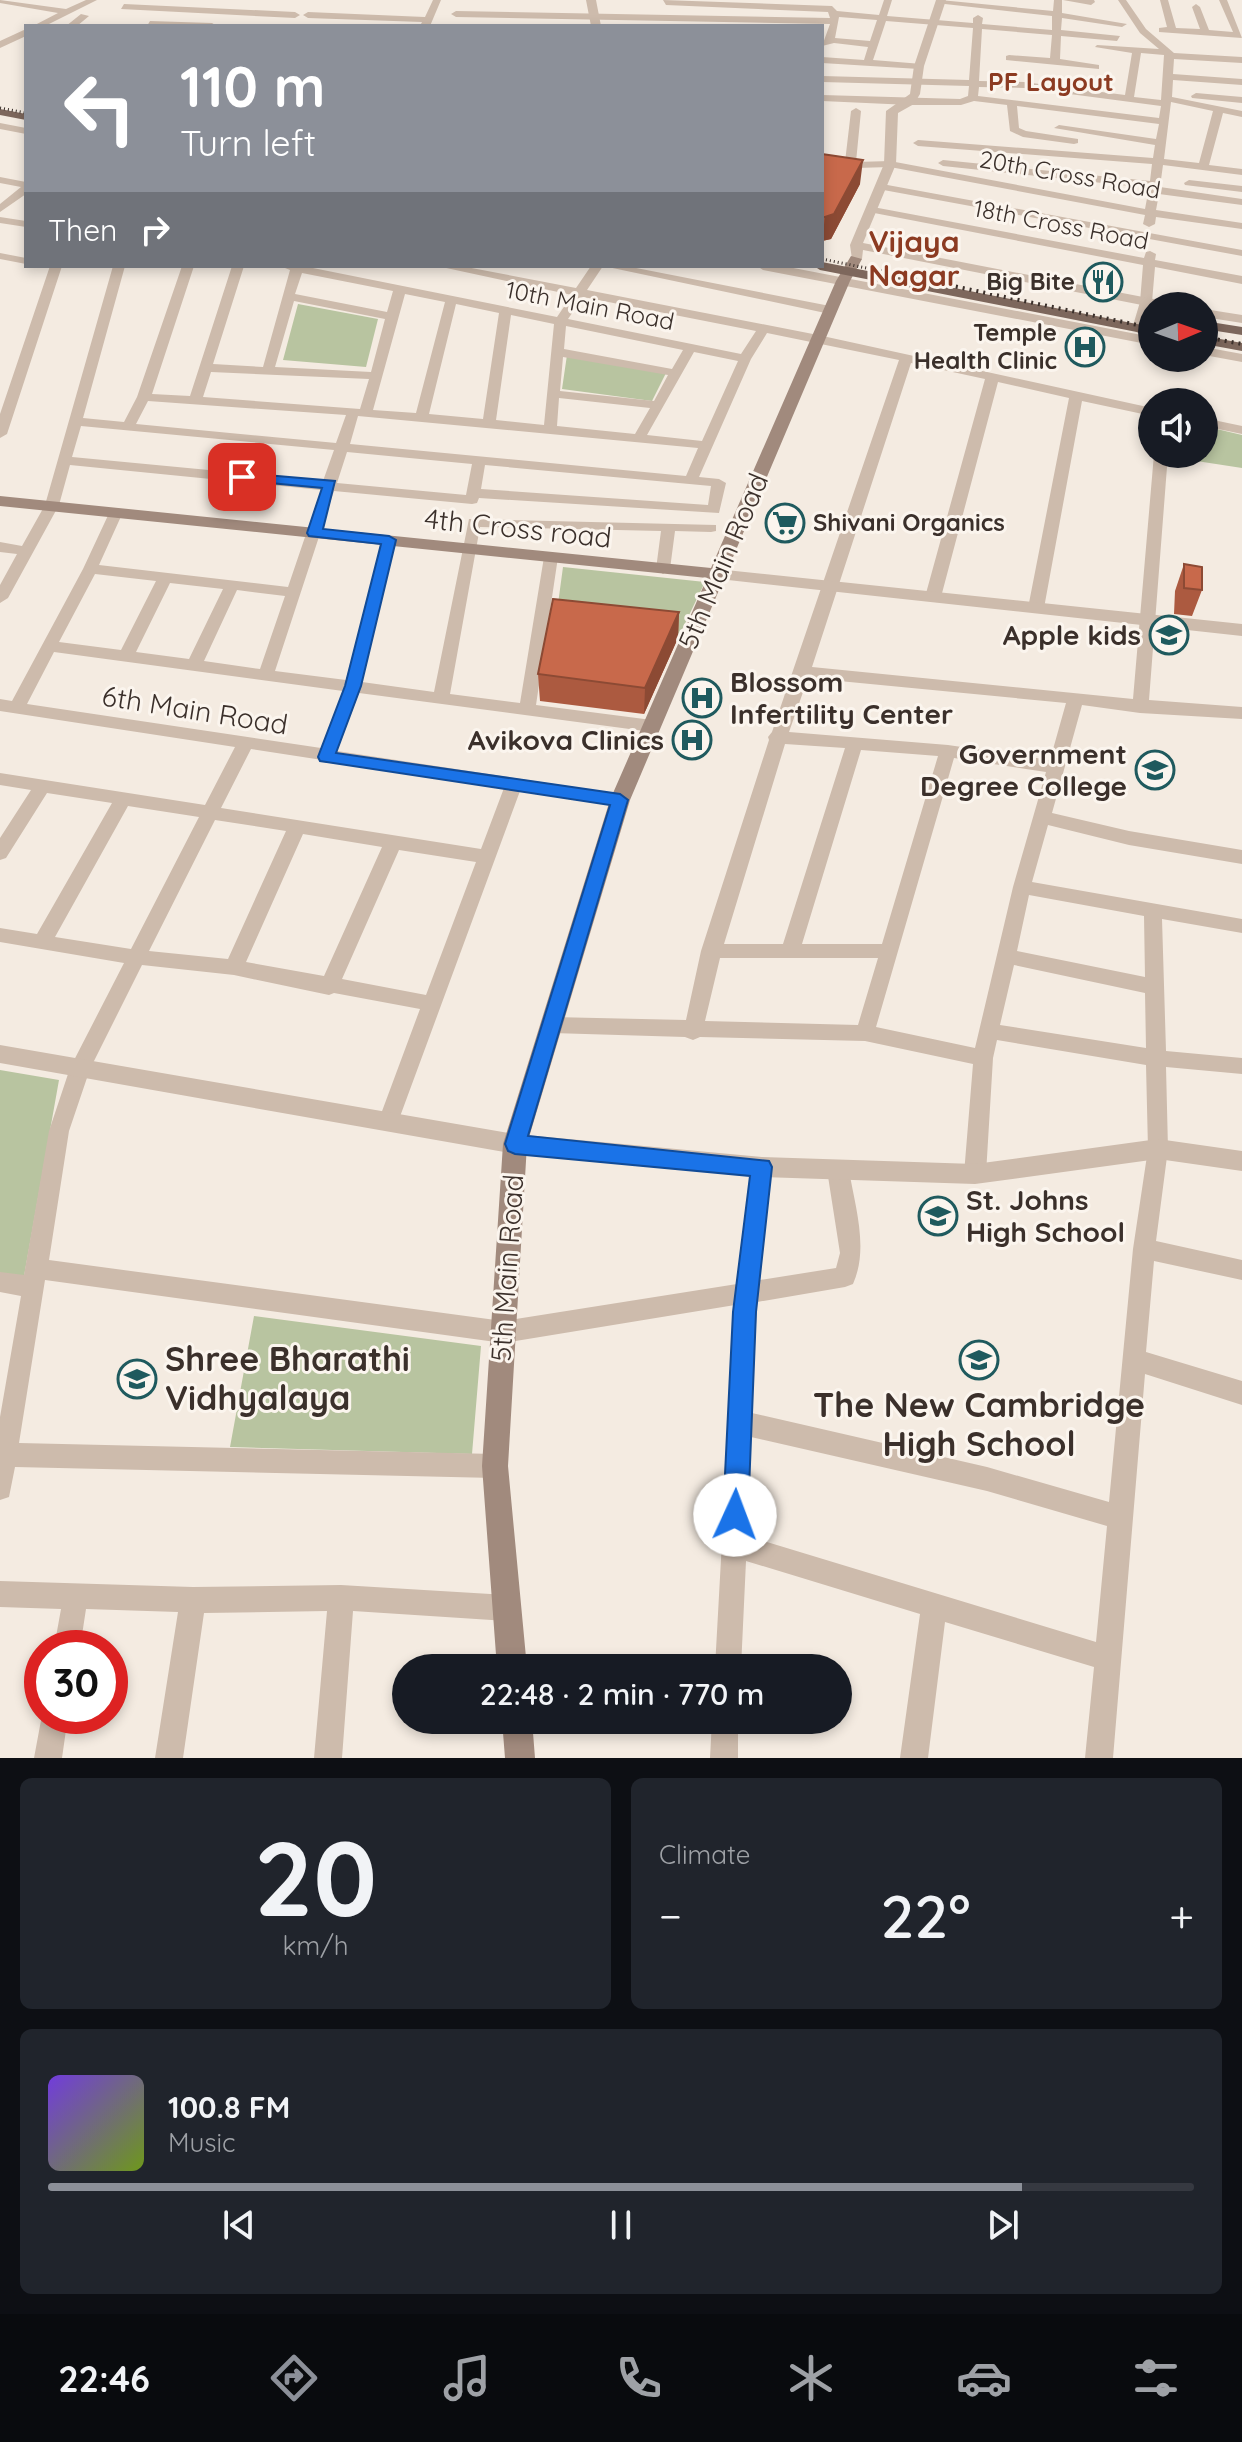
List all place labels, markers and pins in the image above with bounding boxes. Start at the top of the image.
restaurant icon: Big Bite [1082,261,1124,303]
place label: Big Bite [986,266,1075,296]
place label: Temple Health Clinic [914,317,1057,375]
hospital icon: Temple Health Clinic [1064,326,1106,368]
pin [208,443,276,511]
supermarket icon: Shivani Organics [764,502,806,544]
place label: Shivani Organics [813,507,1005,537]
school or university icon: Apple kids [1148,614,1190,656]
place label: Apple kids [1003,617,1141,652]
place label: Blossom Infertility Center [730,664,953,731]
hospital icon: Blossom Infertility Center [681,677,723,719]
hospital icon: Avikova Clinics [671,719,713,761]
place label: Avikova Clinics [468,722,664,757]
place label: Government Degree College [920,736,1127,803]
school or university icon: Government Degree College [1134,749,1176,791]
place label: St. Johns High School [966,1182,1125,1249]
school or university icon: St. Johns High School [917,1195,959,1237]
place label: Shree Bharathi Vidhyalaya [165,1337,410,1419]
school or university icon: The New Cambridge High School [958,1339,1000,1381]
school or university icon: Shree Bharathi Vidhyalaya [116,1358,158,1400]
place label: The New Cambridge High School [813,1383,1145,1465]

